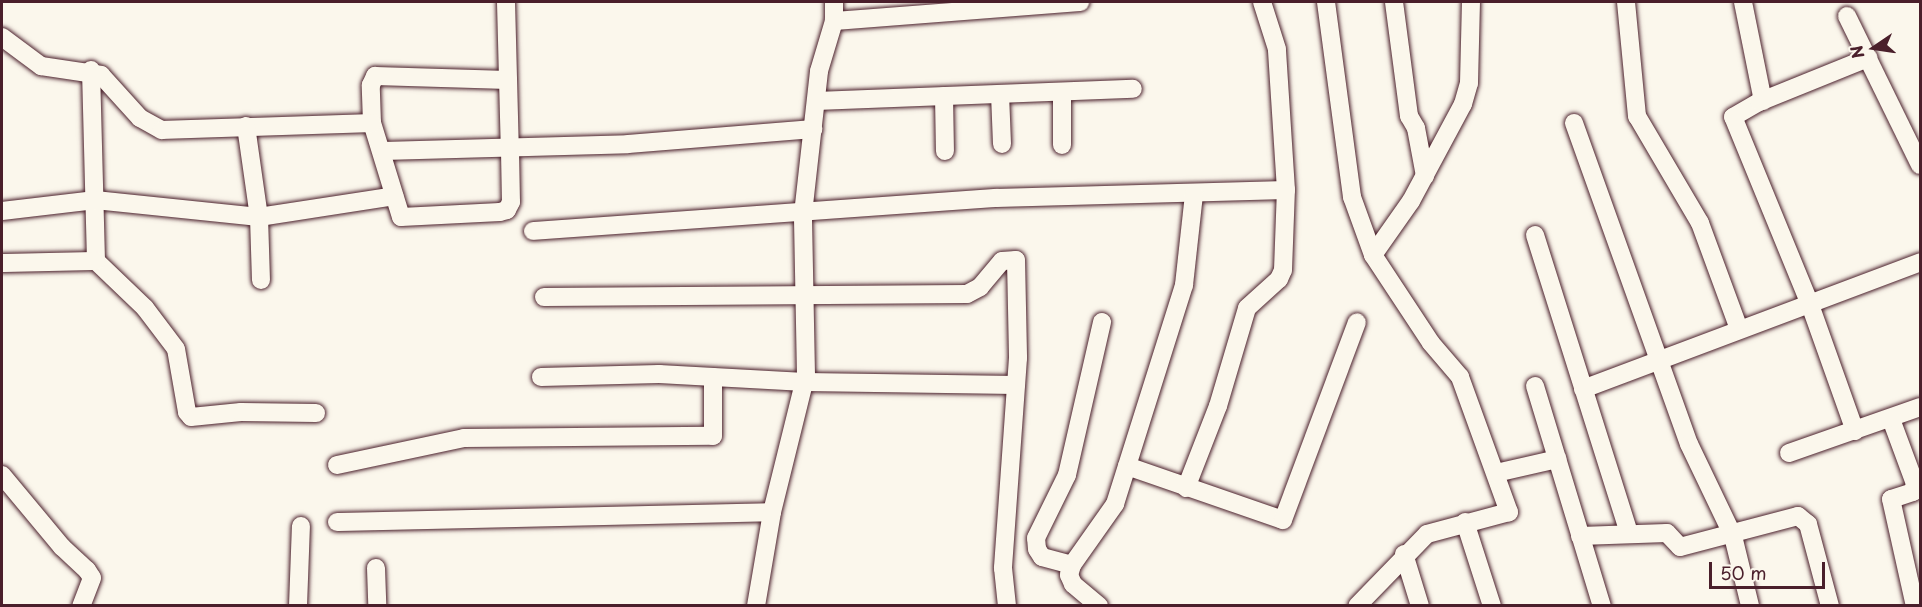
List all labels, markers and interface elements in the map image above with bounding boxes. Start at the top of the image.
north arrow [1844,18,1904,78]
text: N [1843,43,1870,61]
scale bar [1712,550,1828,588]
text: 50 m [1720,559,1767,586]

